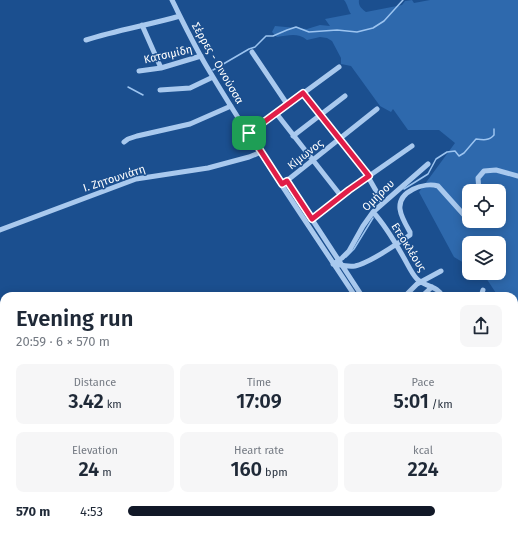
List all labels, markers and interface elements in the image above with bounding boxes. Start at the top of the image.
street label: Σέρρες - Οινούσσα [189,20,246,107]
street label: Κατσιμίδη [143,43,194,66]
pin [232,116,266,150]
icon: arrive [238,122,260,144]
street label: Κίμωνος [285,137,326,172]
street label: Ι. Ζητουνιάτη [81,162,147,195]
street label: Ομήρου [360,177,397,214]
map controls [462,184,506,280]
button: locate [462,184,506,228]
street label: Ετεοκλέους [388,220,429,274]
button: layers [462,236,506,280]
text: Evening run [16,305,133,332]
button: share [460,305,502,347]
text: 20:59 · 6 × 570 m [16,334,110,349]
text: Distance [74,376,116,389]
text: Time [247,376,271,389]
text: Pace [412,376,434,389]
text: 3.42 [68,389,104,413]
text: 17:09 [236,389,282,413]
text: 5:01 [393,389,429,413]
text: km [104,398,122,411]
text: /km [429,398,453,411]
text: Elevation [72,444,118,457]
text: Heart rate [234,444,284,457]
text: kcal [413,444,433,457]
text: 24 [78,457,99,481]
text: 160 [230,457,262,481]
text: 224 [407,457,439,481]
text: m [99,466,112,479]
text: bpm [262,466,288,479]
text: 570 m [16,504,50,519]
text: 4:53 [80,504,103,519]

